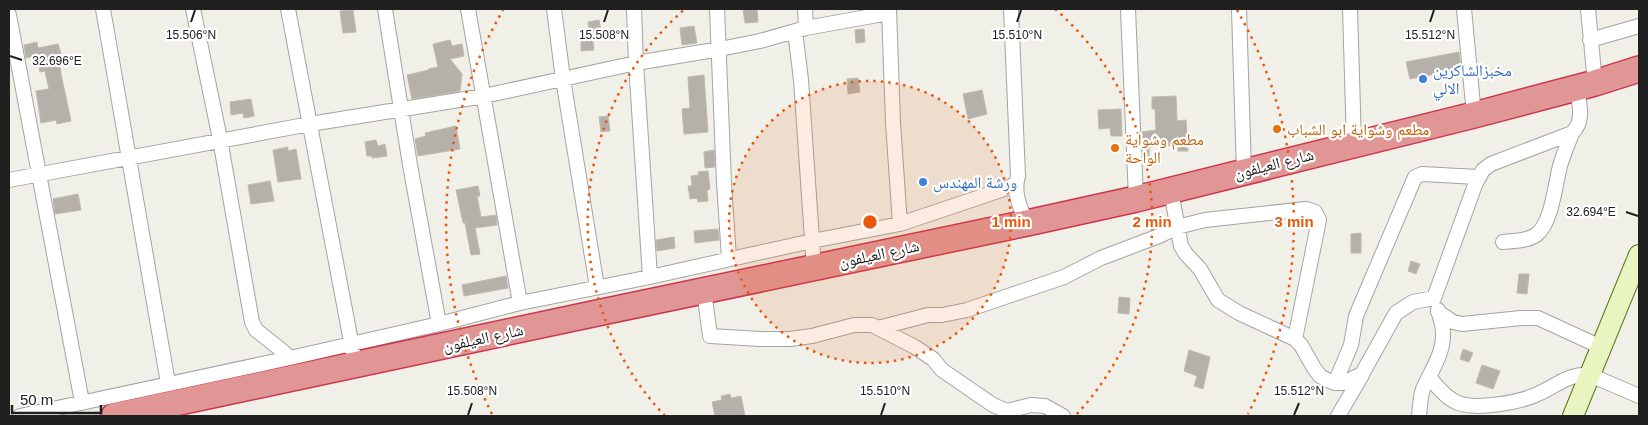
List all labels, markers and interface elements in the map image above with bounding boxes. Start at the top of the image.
text: 15.506°N [166,28,216,42]
text: 15.508°N [579,28,629,42]
text: 15.510°N [992,28,1042,42]
text: 15.512°N [1405,28,1455,42]
text: 32.696°E [32,54,82,68]
place label: مخبزالشاكرين الالي [1433,62,1512,101]
marker: مخبزالشاكرين الالي [1417,73,1429,85]
place label: مطعم وشواية ابو الشباب [1287,121,1429,140]
marker: مطعم وشواية ابو الشباب [1271,123,1283,135]
place label: مطعم وشواية الواحة [1125,131,1204,167]
marker: مطعم وشواية الواحة [1109,142,1121,154]
street label: شارع العيلفون [1232,146,1316,184]
place label: ورشة المهندس [933,174,1017,193]
marker: ورشة المهندس [917,176,929,188]
text: 32.694°E [1566,205,1616,219]
centre of rings [861,213,879,231]
text: 1 min [991,213,1031,230]
text: 2 min [1132,213,1172,230]
text: 3 min [1274,213,1314,230]
street label: شارع العيلفون [837,237,921,273]
street label: شارع العيلفون [441,321,525,357]
scale bar [12,382,101,414]
text: 15.508°N [447,384,497,398]
text: 15.510°N [860,384,910,398]
text: 15.512°N [1274,384,1324,398]
text: 50 m [20,391,53,408]

